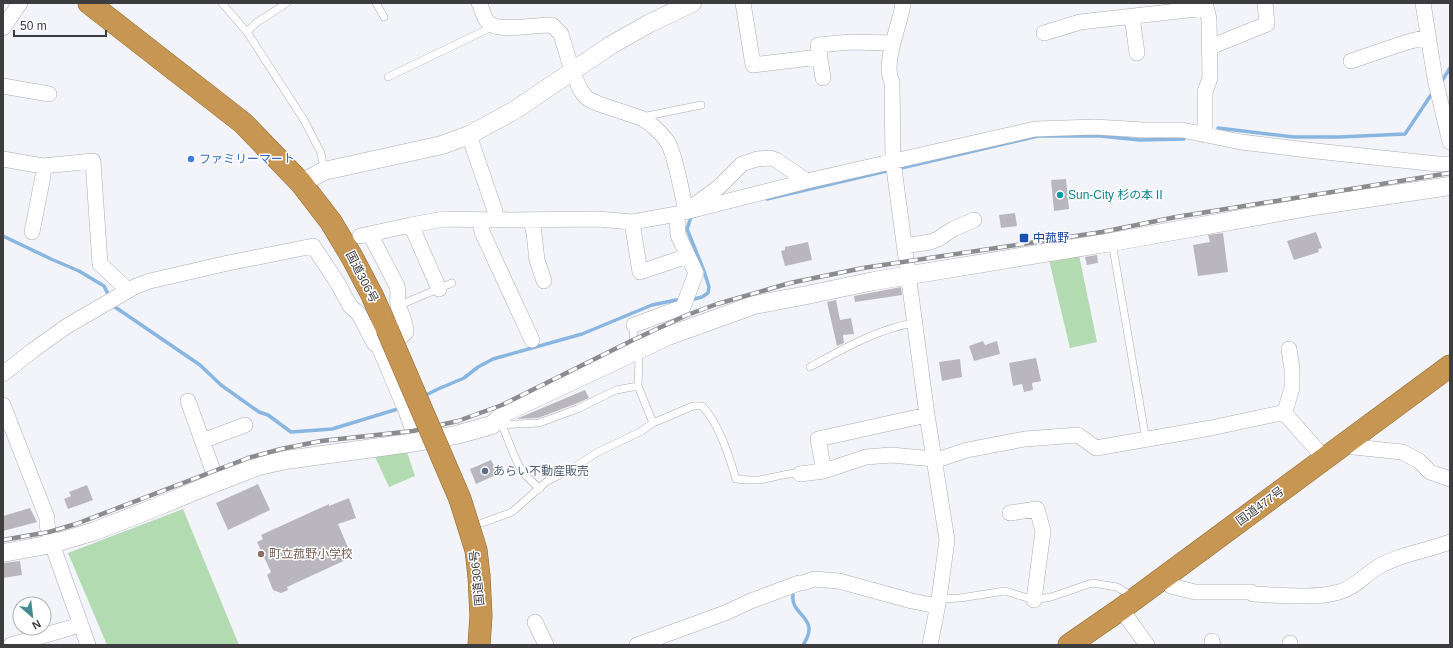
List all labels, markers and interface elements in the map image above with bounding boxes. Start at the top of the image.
scale bar [14,12,106,38]
text: 50 m [20,19,47,33]
place label: ファミリーマート [199,152,295,166]
marker: ファミリーマート [186,154,196,164]
place label: Sun-City 杉の本Ⅱ [1068,188,1165,202]
marker: Sun-City 杉の本Ⅱ [1055,190,1065,200]
place label: 中菰野 [1033,231,1069,245]
marker: 中菰野 [1018,232,1030,244]
street label: 国道306号 [343,249,381,305]
place label: あらい不動産販売 [493,464,589,478]
marker: あらい不動産販売 [480,466,490,476]
street label: 国道477号 [1233,484,1287,528]
place label: 町立菰野小学校 [269,547,353,561]
marker: 町立菰野小学校 [256,549,266,559]
street label: 国道306号 [467,549,487,607]
north arrow [12,596,52,636]
text: N [30,618,43,632]

